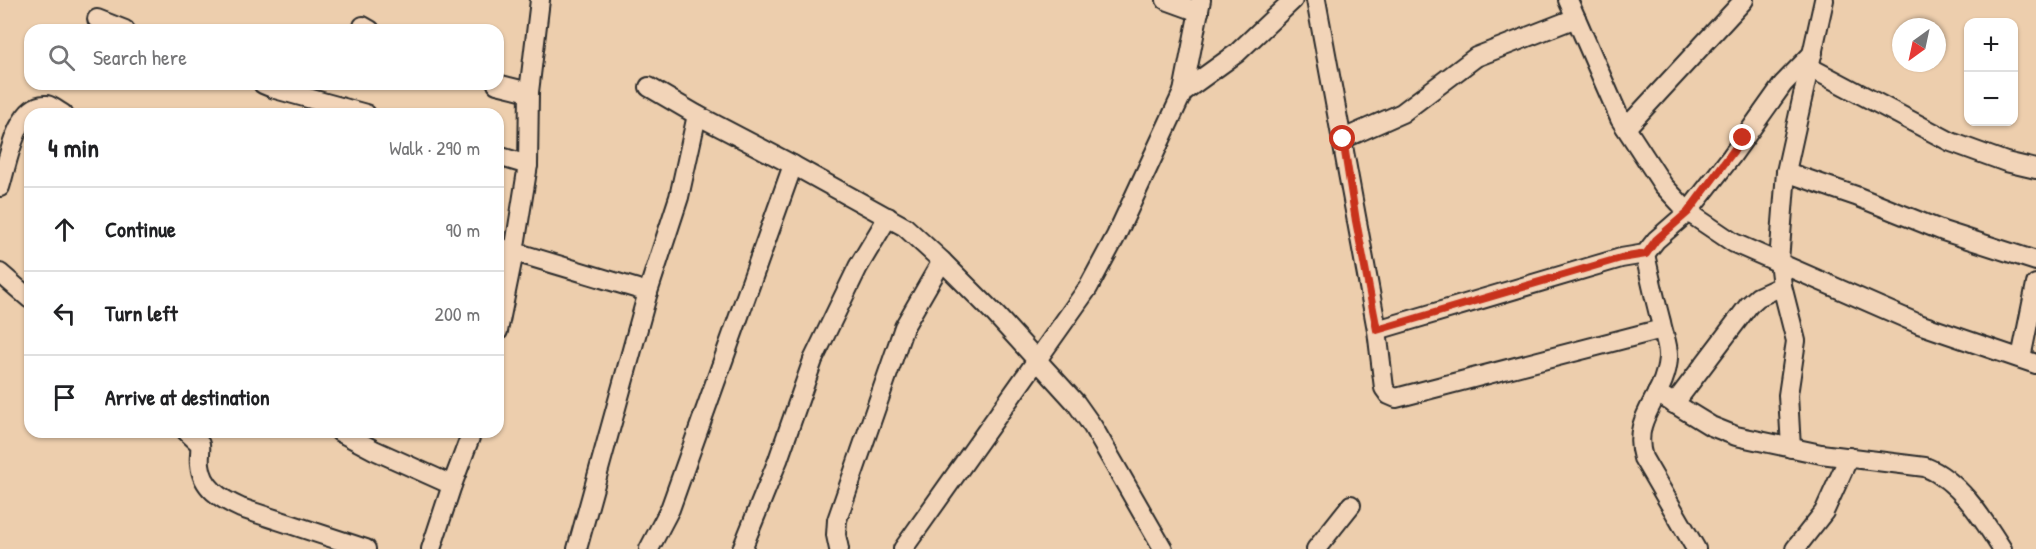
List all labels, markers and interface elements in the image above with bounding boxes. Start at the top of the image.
north arrow [1892,18,1946,72]
map controls [1964,18,2018,126]
button: + [1964,18,2018,72]
search box [24,24,504,90]
icon: search [45,41,78,74]
text: Search here [93,42,187,72]
button: − [1964,72,2018,126]
route end [1729,124,1755,150]
route start [1329,125,1355,151]
text: 4 min [48,130,99,165]
text: Walk · 290 m [389,134,480,161]
icon: ahead [48,213,81,246]
text: Continue [105,214,176,244]
text: 90 m [446,216,480,243]
icon: left [48,297,81,330]
text: Turn left [105,298,178,328]
text: 200 m [435,300,480,327]
icon: arrive [48,381,81,414]
text: Arrive at destination [105,382,270,412]

